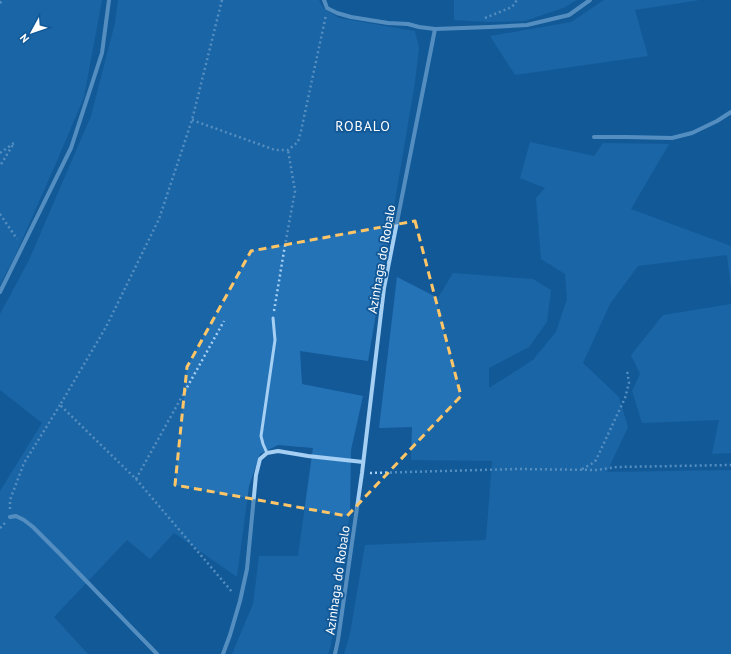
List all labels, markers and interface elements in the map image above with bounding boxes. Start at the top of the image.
north arrow [12,12,52,52]
text: N [17,31,32,46]
district label: ROBALO [335,117,391,135]
street label: Azinhaga do Robalo [364,203,399,315]
street label: Azinhaga do Robalo [321,524,354,636]

